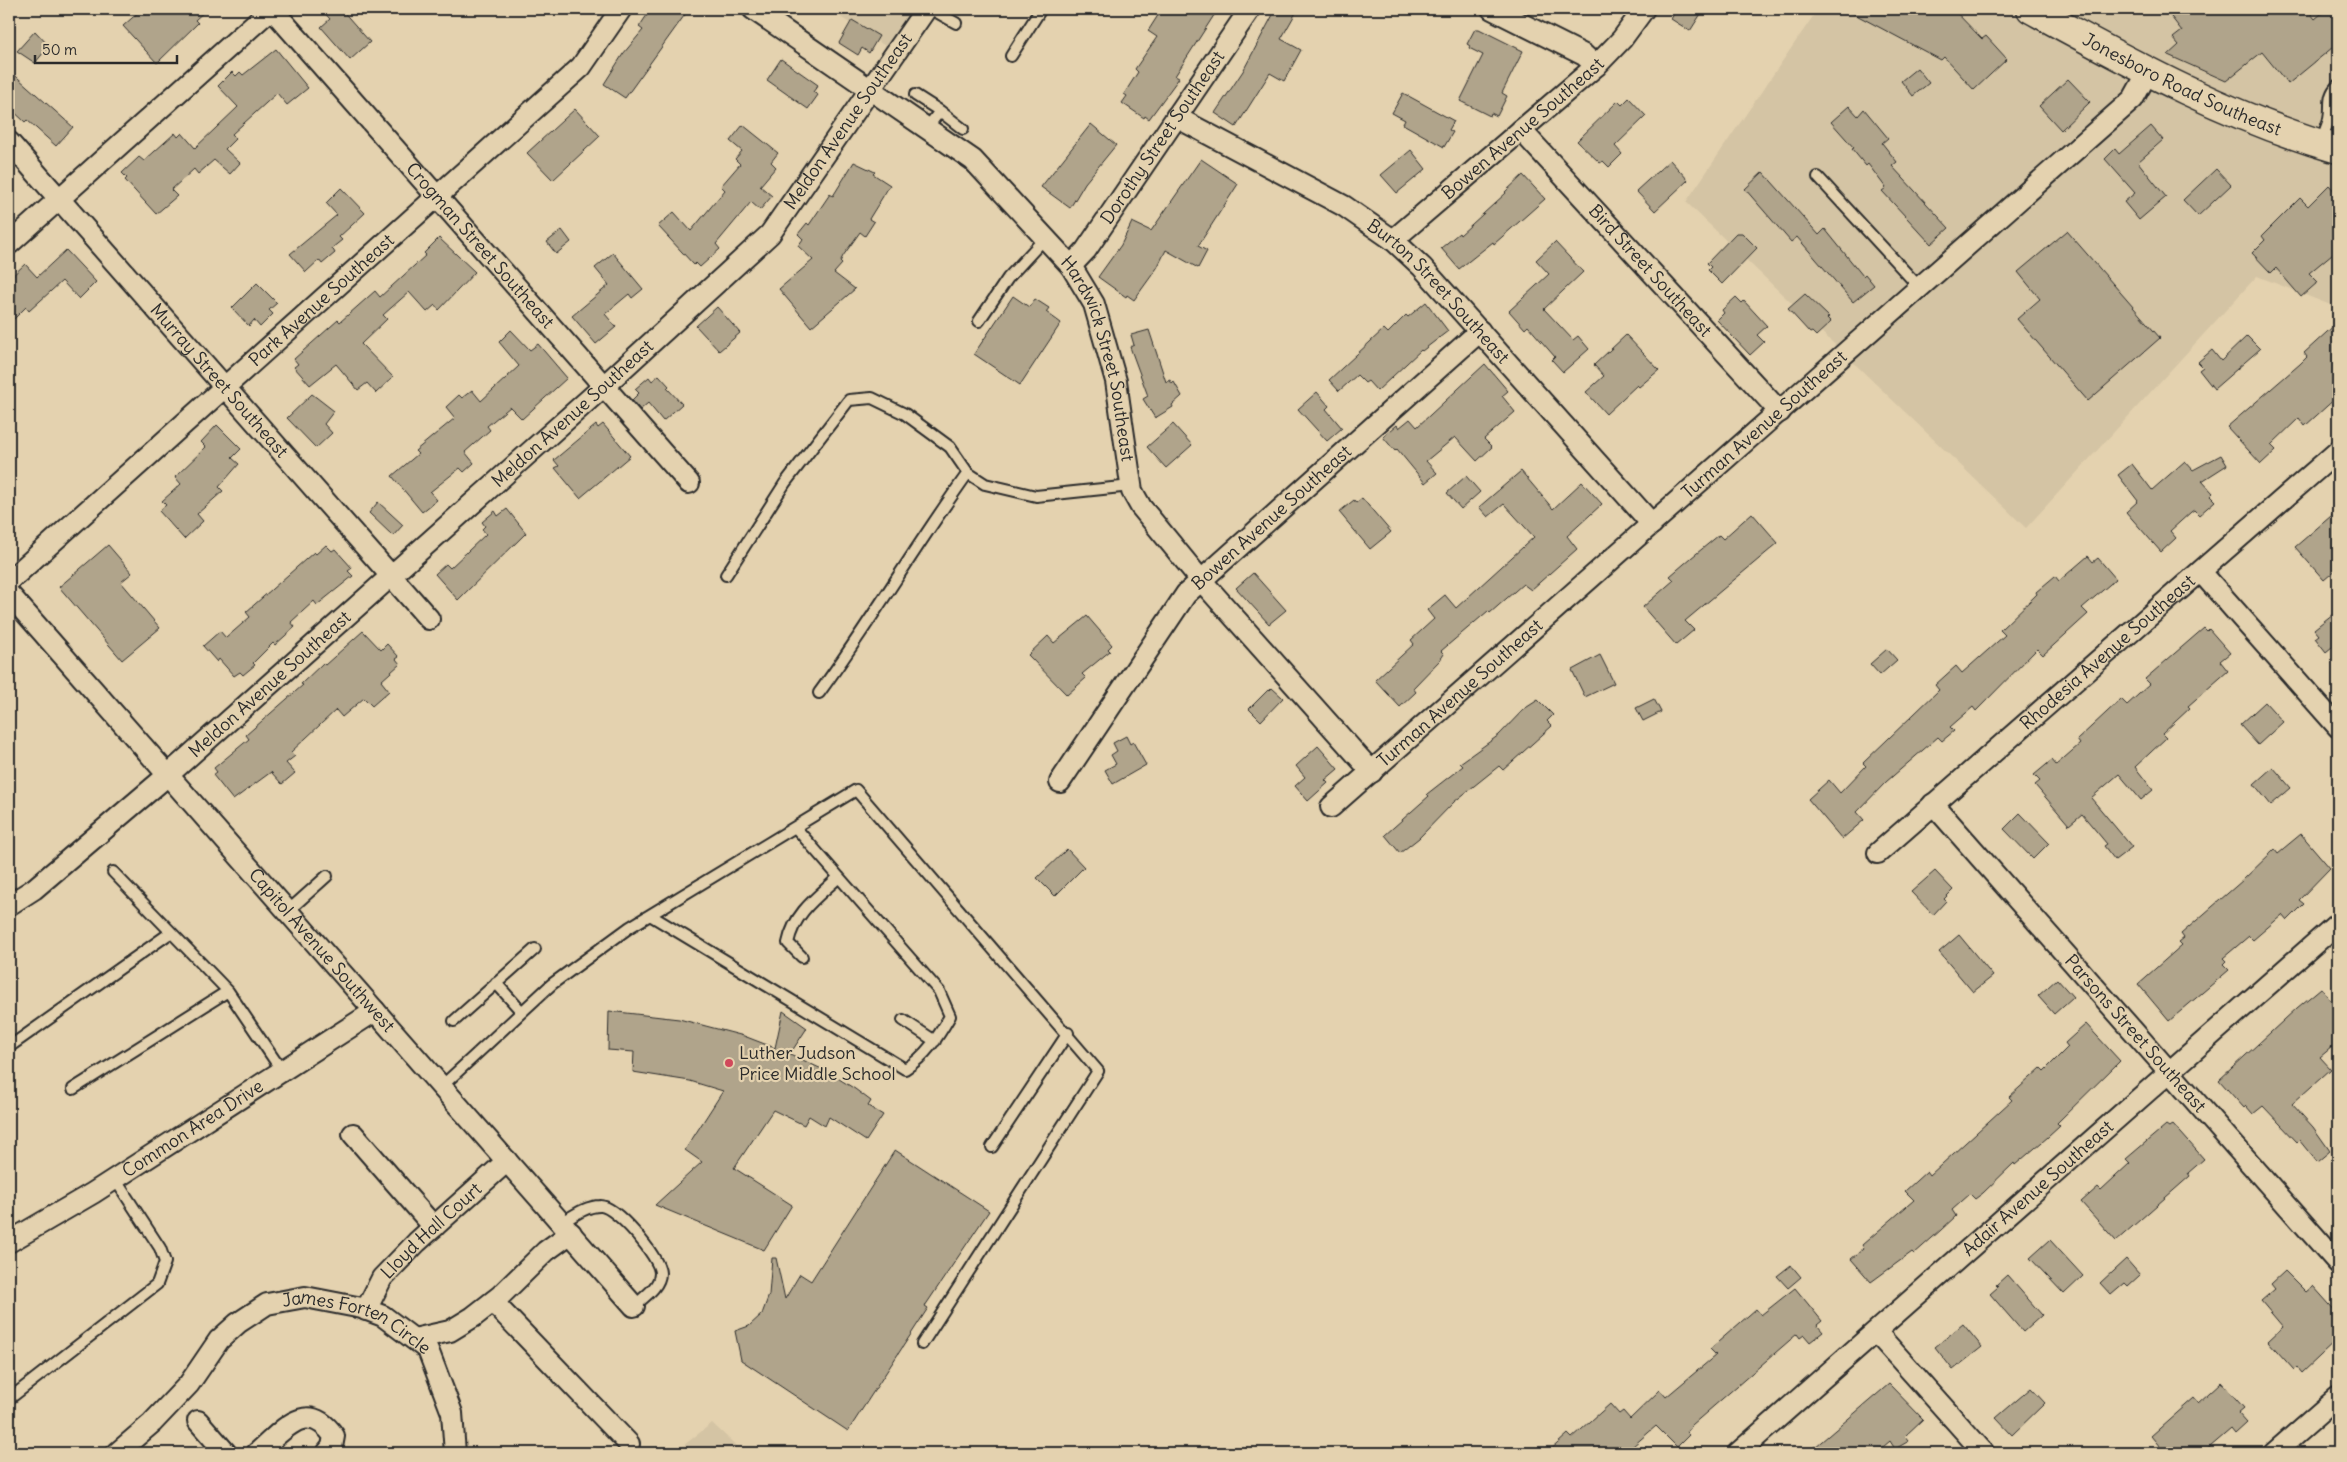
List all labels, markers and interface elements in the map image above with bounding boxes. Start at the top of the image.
street label: Jonesboro Road Southeast [2079,27,2285,141]
street label: Meldon Avenue Southeast [778,28,917,214]
scale bar [35,32,178,64]
text: 50 m [42,40,77,59]
street label: Dorothy Street Southeast [1095,46,1229,228]
street label: Bowen Avenue Southeast [1437,53,1609,204]
street label: Crogman Street Southeast [401,157,560,333]
street label: Bird Street Southeast [1584,199,1717,341]
street label: Burton Street Southeast [1363,214,1515,368]
street label: Park Avenue Southeast [244,229,399,371]
street label: Hardwick Street Southeast [1056,251,1140,463]
street label: Murray Street Southeast [145,298,294,462]
street label: Meldon Avenue Southeast [486,335,658,492]
street label: Turman Avenue Southeast [1677,345,1851,503]
street label: Bowen Avenue Southeast [1186,440,1356,595]
street label: Rhodesia Avenue Southeast [2015,569,2200,735]
street label: Meldon Avenue Southeast [184,605,355,762]
street label: Turman Avenue Southeast [1372,614,1547,772]
street label: Capitol Avenue Southwest [244,863,400,1037]
street label: Parsons Street Southeast [2060,949,2212,1117]
place label: Luther Judson Price Middle School [739,1041,896,1085]
marker: Luther Judson Price Middle School [723,1057,735,1069]
street label: Common Area Drive [118,1074,267,1182]
street label: Adair Avenue Southeast [1957,1115,2118,1261]
street label: Lloyd Hall Court [375,1177,486,1284]
street label: James Forten Circle [280,1284,436,1359]

